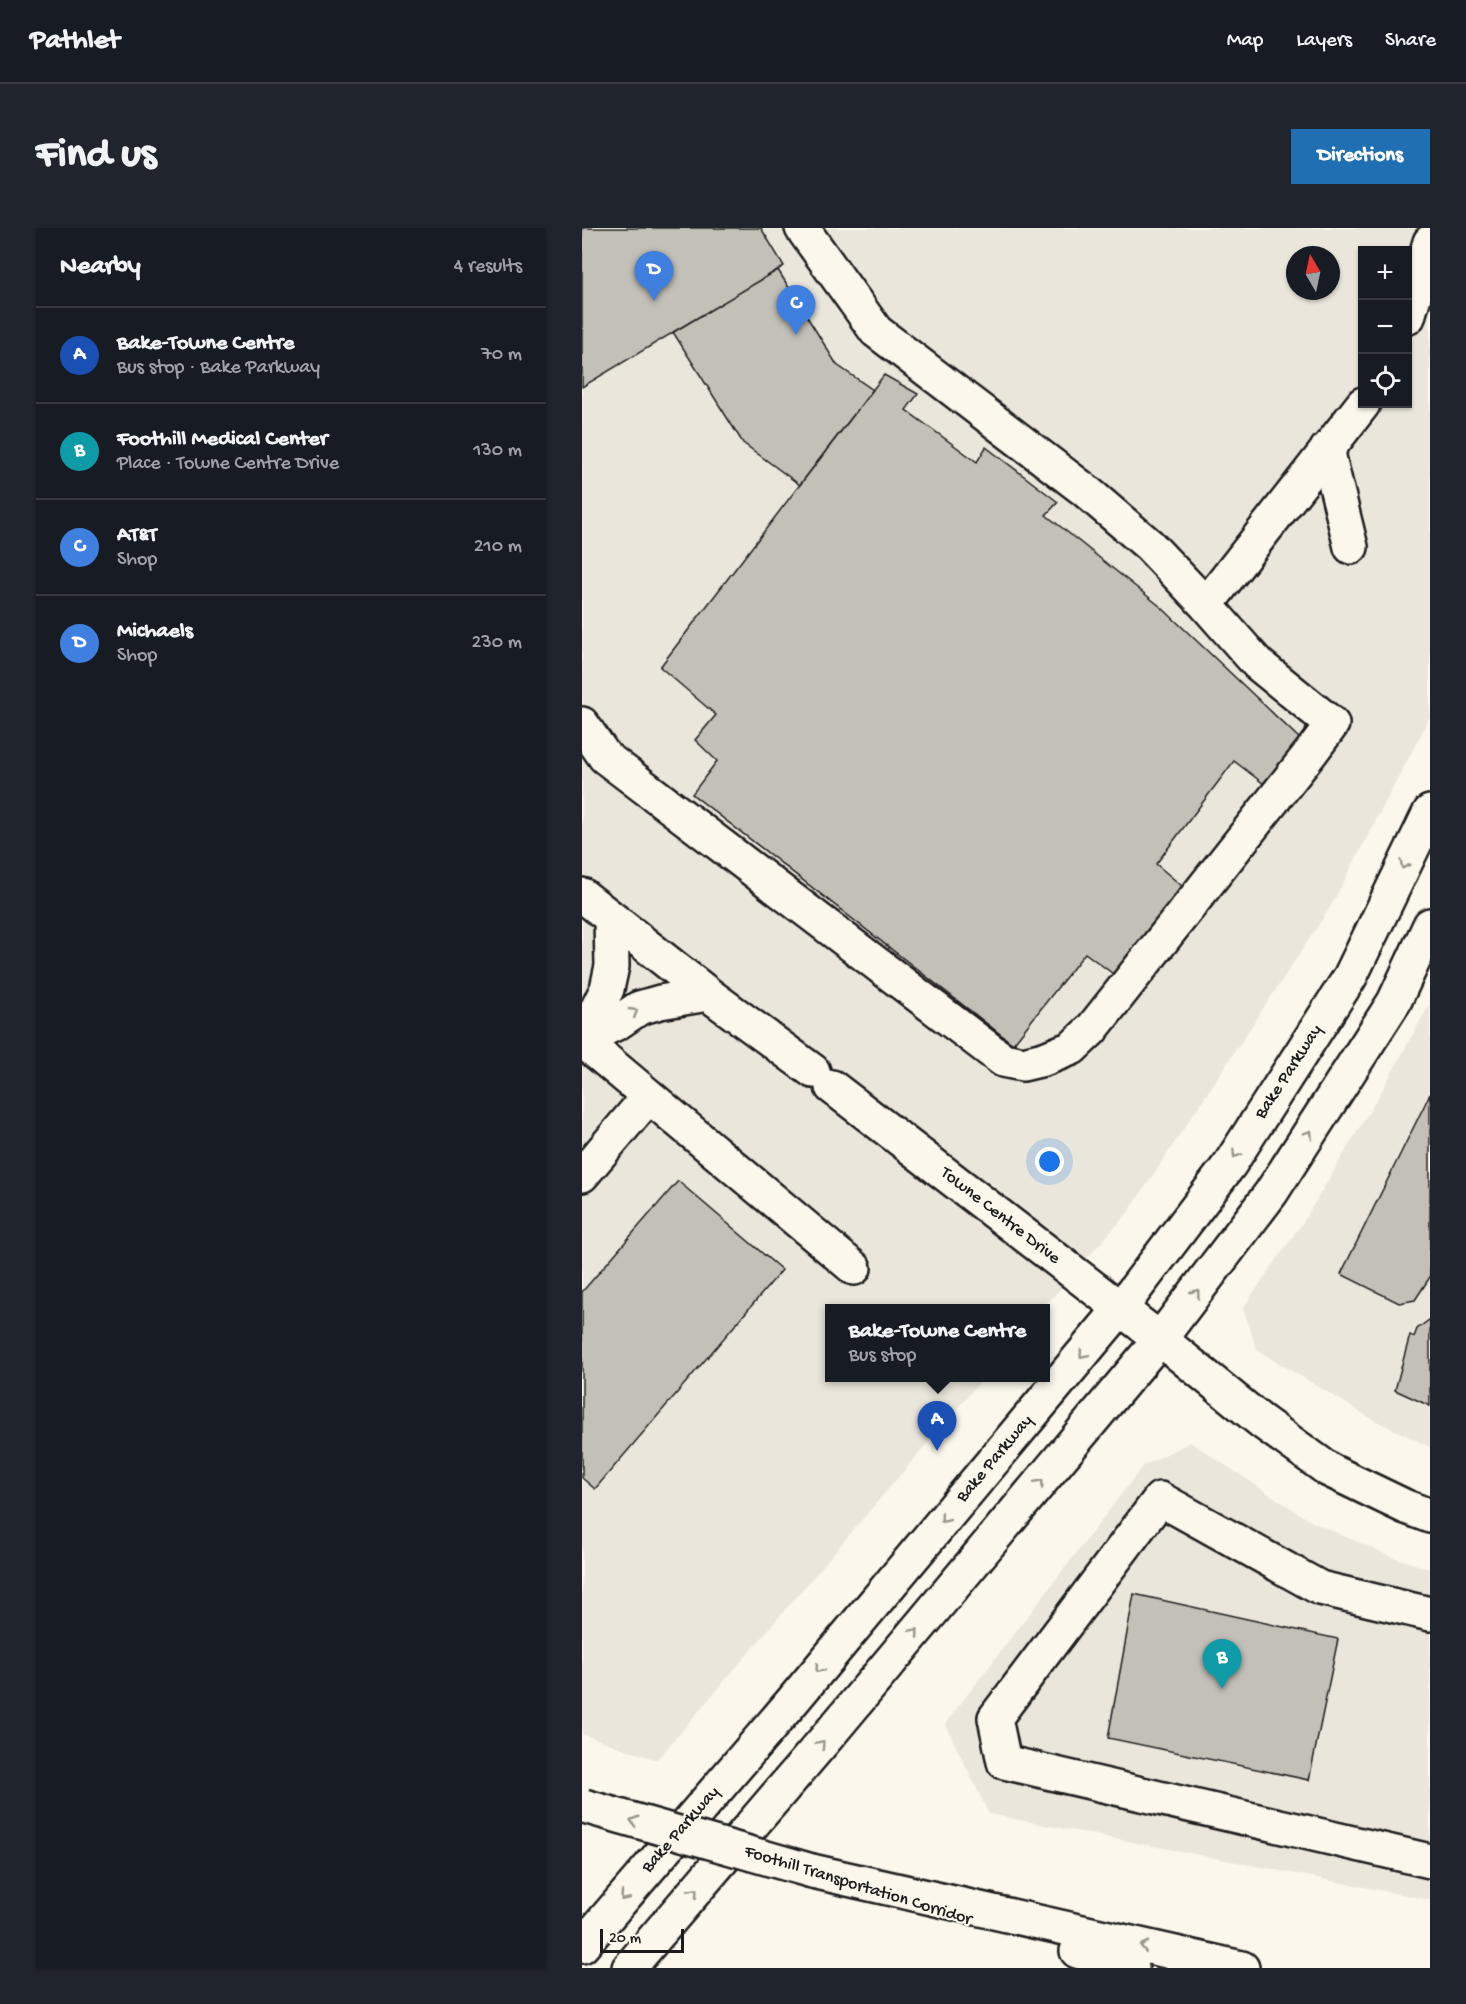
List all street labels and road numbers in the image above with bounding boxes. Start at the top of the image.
street label: Bake Parkway [1250,1021,1327,1124]
street label: Towne Centre Drive [935,1162,1065,1270]
street label: Bake Parkway [952,1411,1038,1508]
street label: Bake Parkway [637,1782,724,1878]
street label: Foothill Transportation Corridor [741,1841,976,1931]

